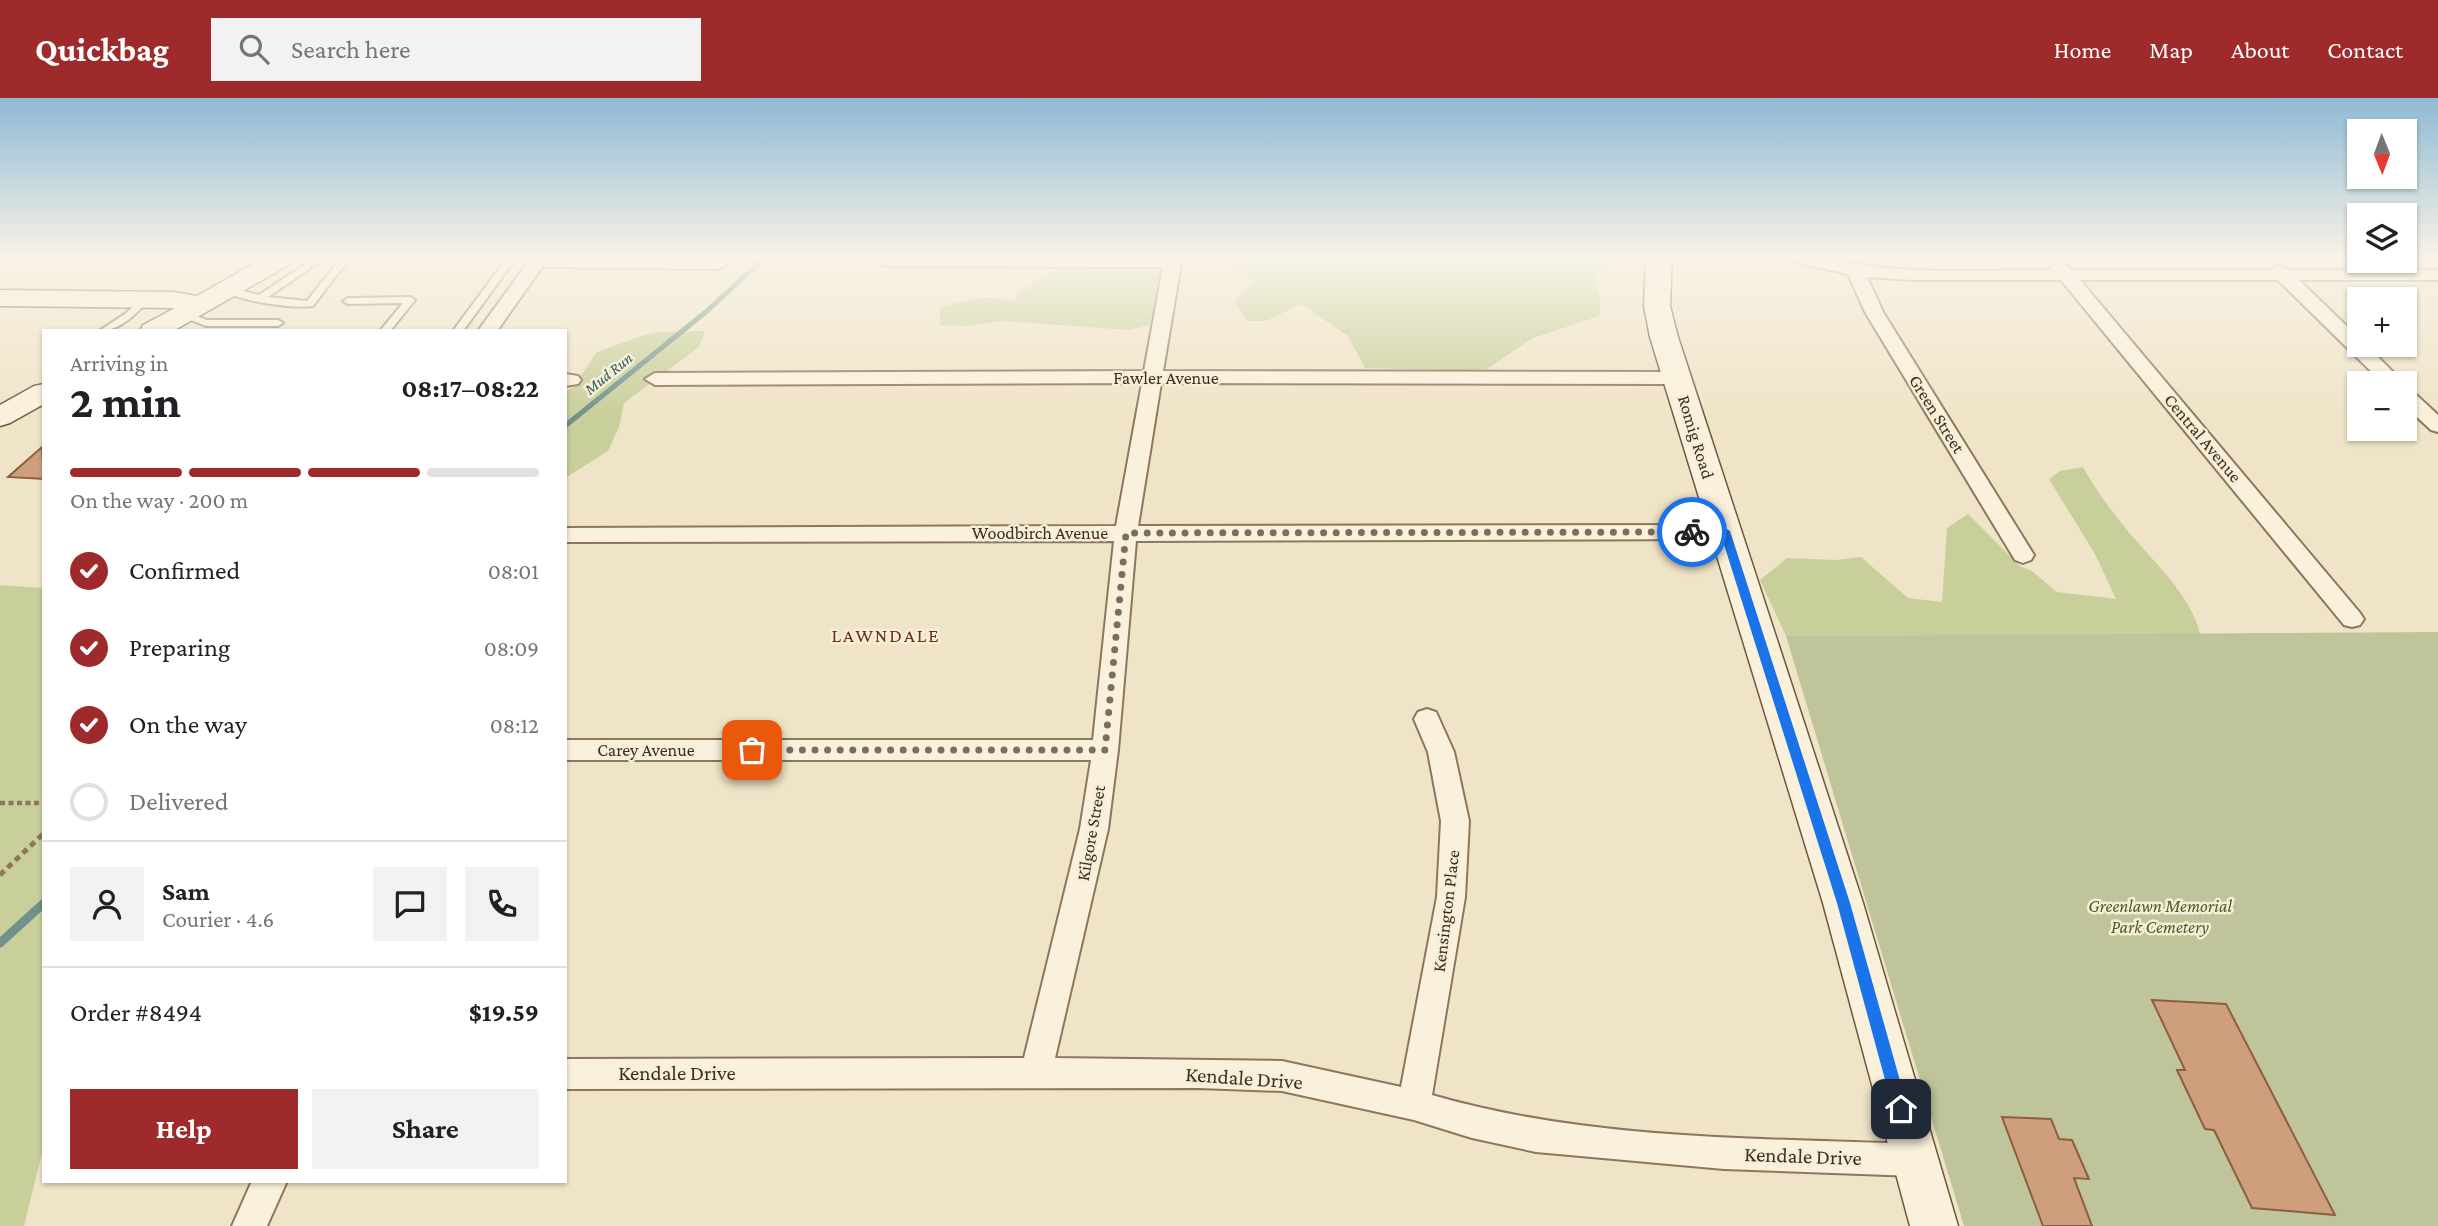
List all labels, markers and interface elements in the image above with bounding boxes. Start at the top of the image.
search box [211,18,701,81]
icon: search [235,30,273,68]
text: Quickbag [35,31,169,68]
text: Search here [291,35,410,64]
text: Home [2054,36,2111,63]
text: Map [2149,36,2193,63]
text: About [2231,36,2289,63]
text: Contact [2327,36,2403,63]
north arrow [2347,119,2417,189]
map controls [2347,119,2417,441]
button: layers [2347,203,2417,273]
button: + [2347,287,2417,357]
water label: Mud Run [580,349,636,398]
text: Arriving in [70,350,168,376]
street label: Fawler Avenue [1113,368,1219,388]
street label: Green Street [1905,371,1969,458]
button: − [2347,371,2417,441]
text: 08:17–08:22 [402,374,539,403]
text: 2 min [70,376,181,427]
street label: Central Avenue [2160,390,2246,486]
street label: Romig Road [1674,393,1718,482]
text: On the way · 200 m [70,487,248,513]
courier [1657,497,1727,567]
icon: bike [1673,513,1711,551]
street label: Woodbirch Avenue [972,523,1108,543]
icon: check [70,552,108,590]
text: Confirmed [129,556,240,585]
text: 08:01 [488,558,539,584]
district label: LAWNDALE [831,625,941,646]
icon: check [70,629,108,667]
text: Preparing [129,633,230,662]
text: 08:09 [484,635,539,661]
icon: check [70,706,108,744]
text: On the way [129,710,247,739]
text: 08:12 [490,712,539,738]
pin [722,720,782,780]
icon: bag [733,731,771,769]
street label: Carey Avenue [597,740,695,760]
street label: Kilgore Street [1073,783,1109,882]
text: Delivered [129,787,228,816]
street label: Kensington Place [1429,849,1463,973]
button: person [70,867,144,941]
button: chat [373,867,447,941]
button: phone [465,867,539,941]
text: Sam [162,877,210,906]
park label: Greenlawn Memorial Park Cemetery [2088,896,2232,937]
text: Courier · 4.6 [162,906,274,932]
text: Order #8494 [70,998,202,1027]
text: $19.59 [469,998,539,1027]
street label: Kendale Drive [618,1061,736,1085]
street label: Kendale Drive [1185,1062,1303,1094]
pin [1871,1079,1931,1139]
button: Help [70,1089,298,1169]
button: Share [312,1089,539,1169]
icon: home [1882,1090,1920,1128]
street label: Kendale Drive [1744,1142,1862,1170]

